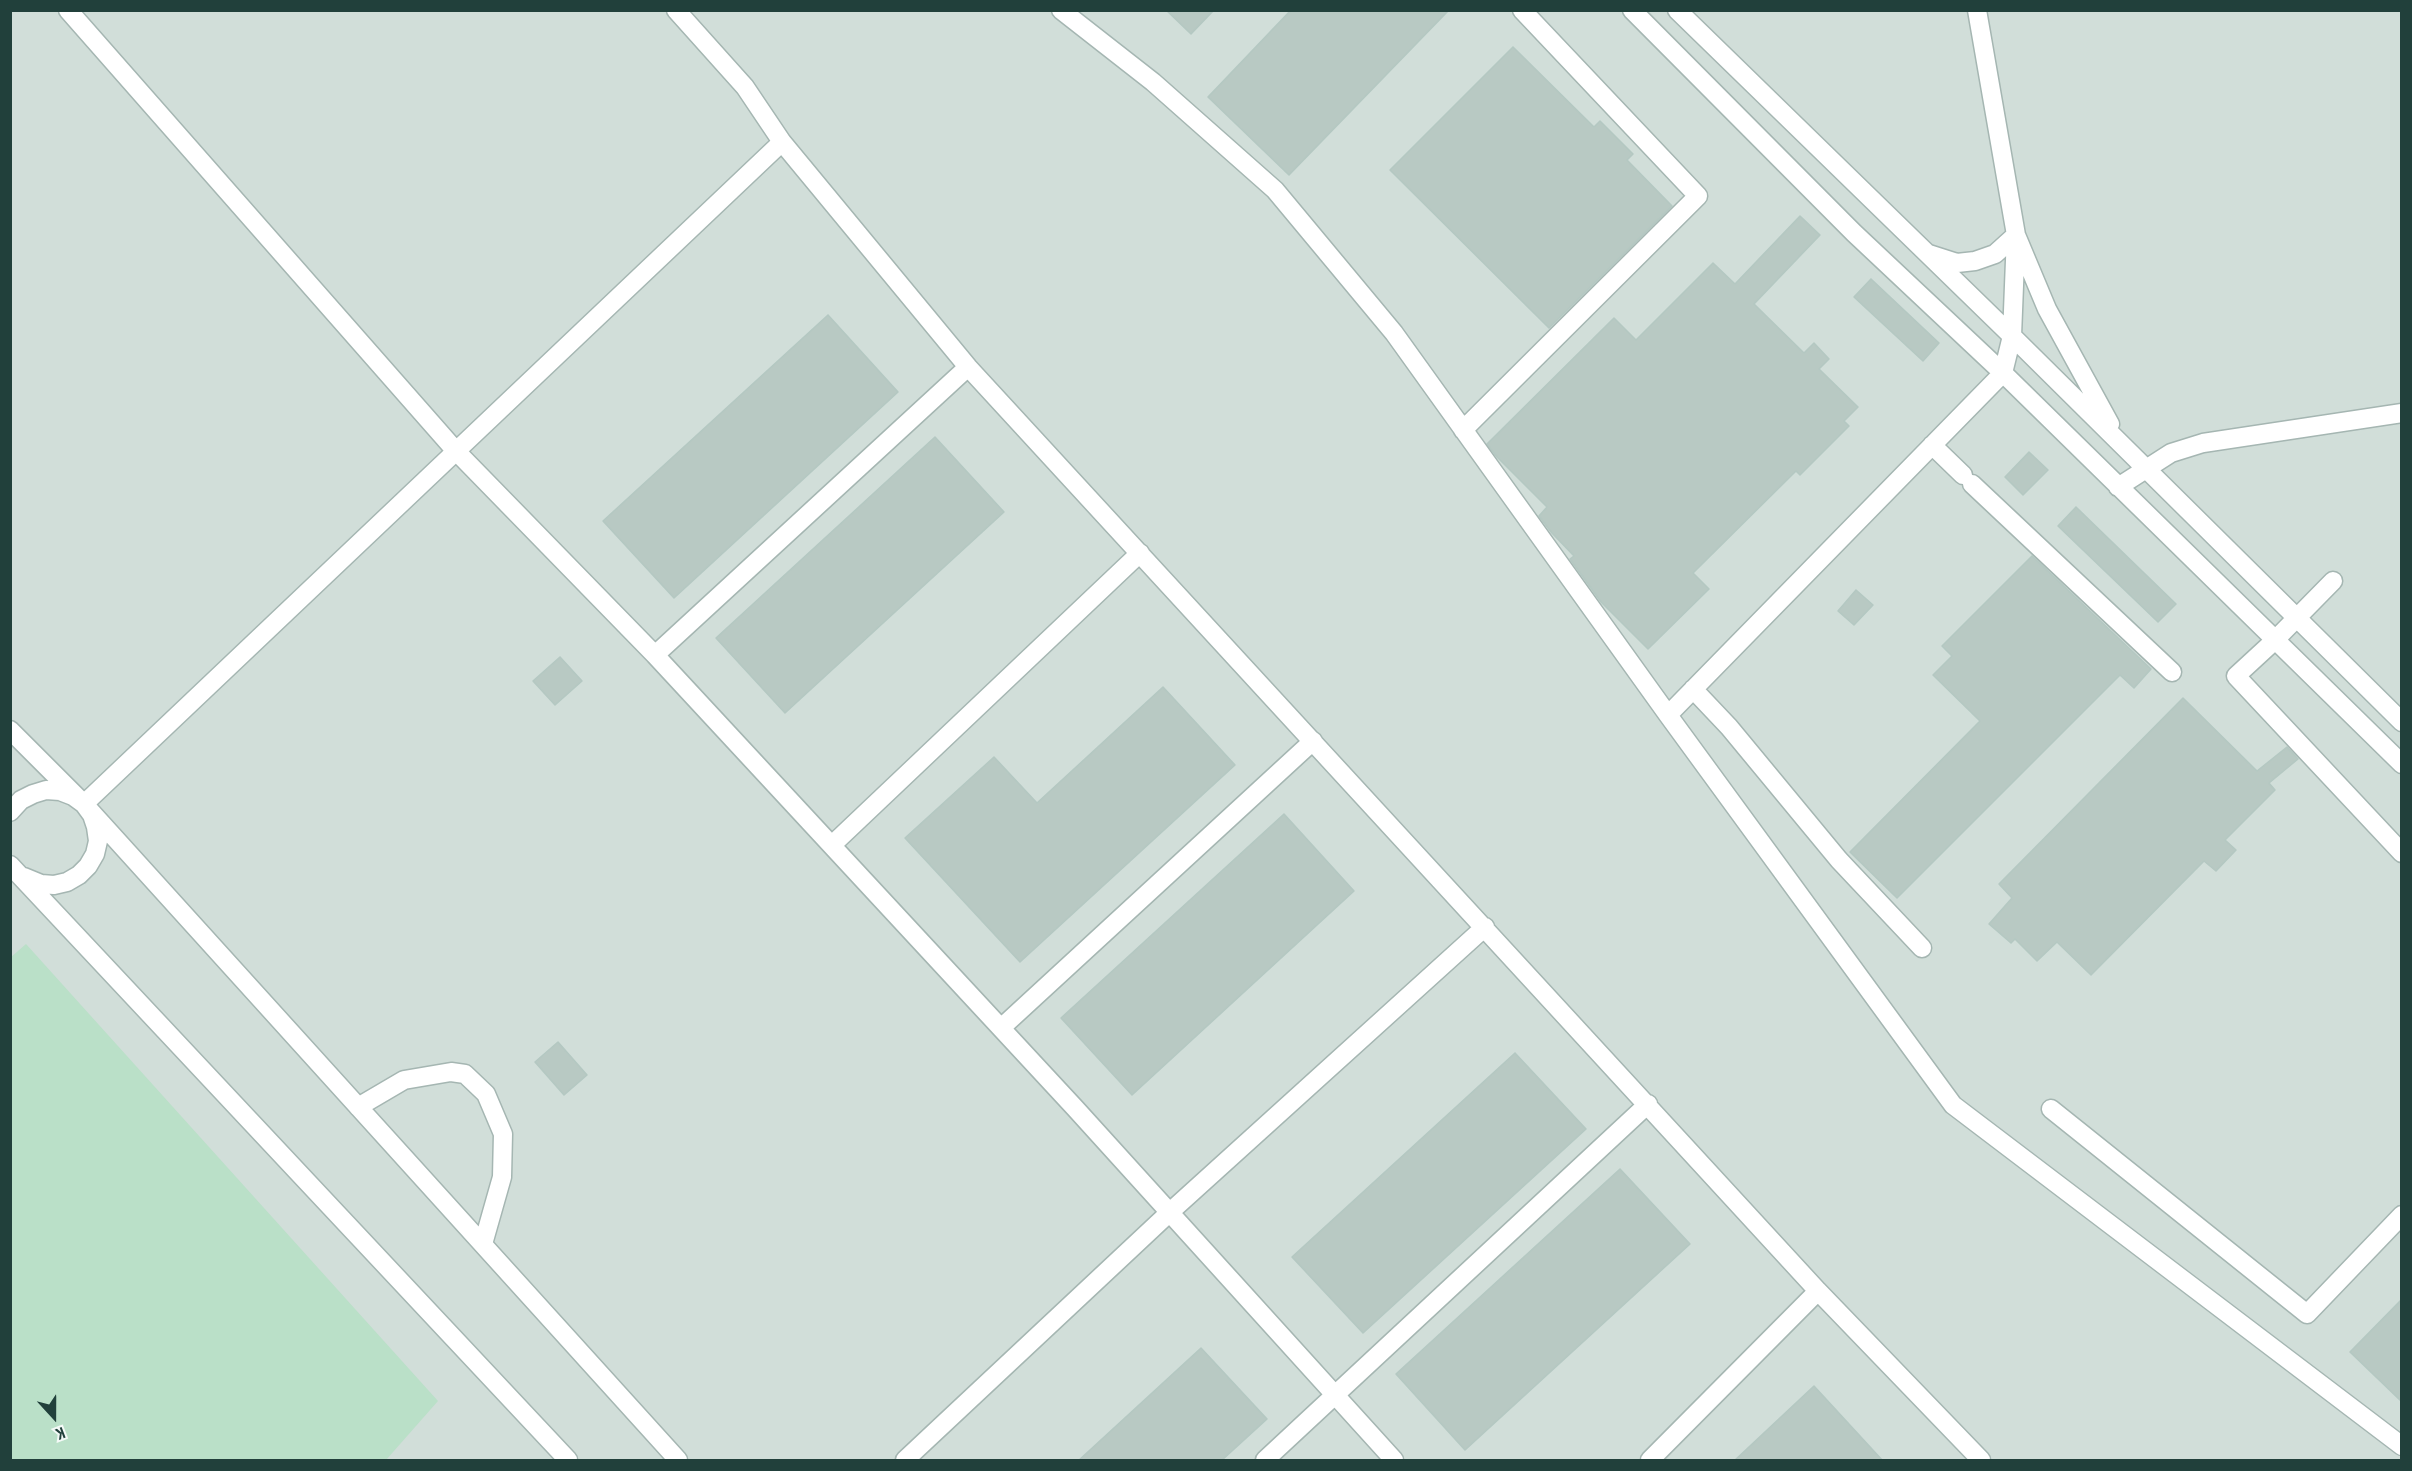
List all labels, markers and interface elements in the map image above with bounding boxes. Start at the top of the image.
north arrow [24,1387,84,1447]
text: K [53,1423,68,1445]

